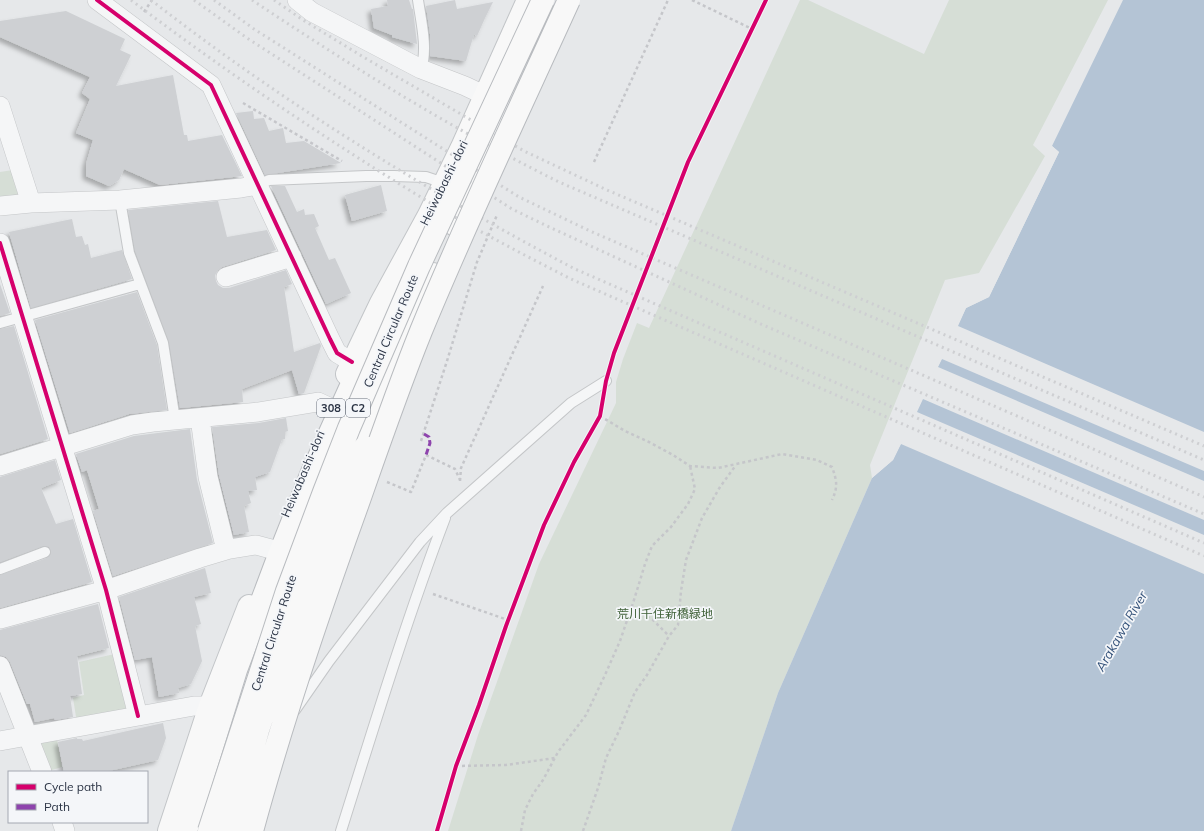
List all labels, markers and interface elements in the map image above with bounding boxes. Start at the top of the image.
street label: Heiwabashi-dori [416,138,471,228]
street label: Central Circular Route [360,272,421,390]
road number: 308 [317,399,345,417]
road number: C2 [346,399,370,417]
street label: Heiwabashi-dori [277,428,328,519]
street label: Central Circular Route [248,573,299,693]
water label: Arakawa River [1091,587,1151,675]
park label: 荒川千住新橋緑地 [617,606,713,621]
legend [8,771,148,823]
text: Cycle path [44,779,102,794]
text: Path [44,799,70,814]

